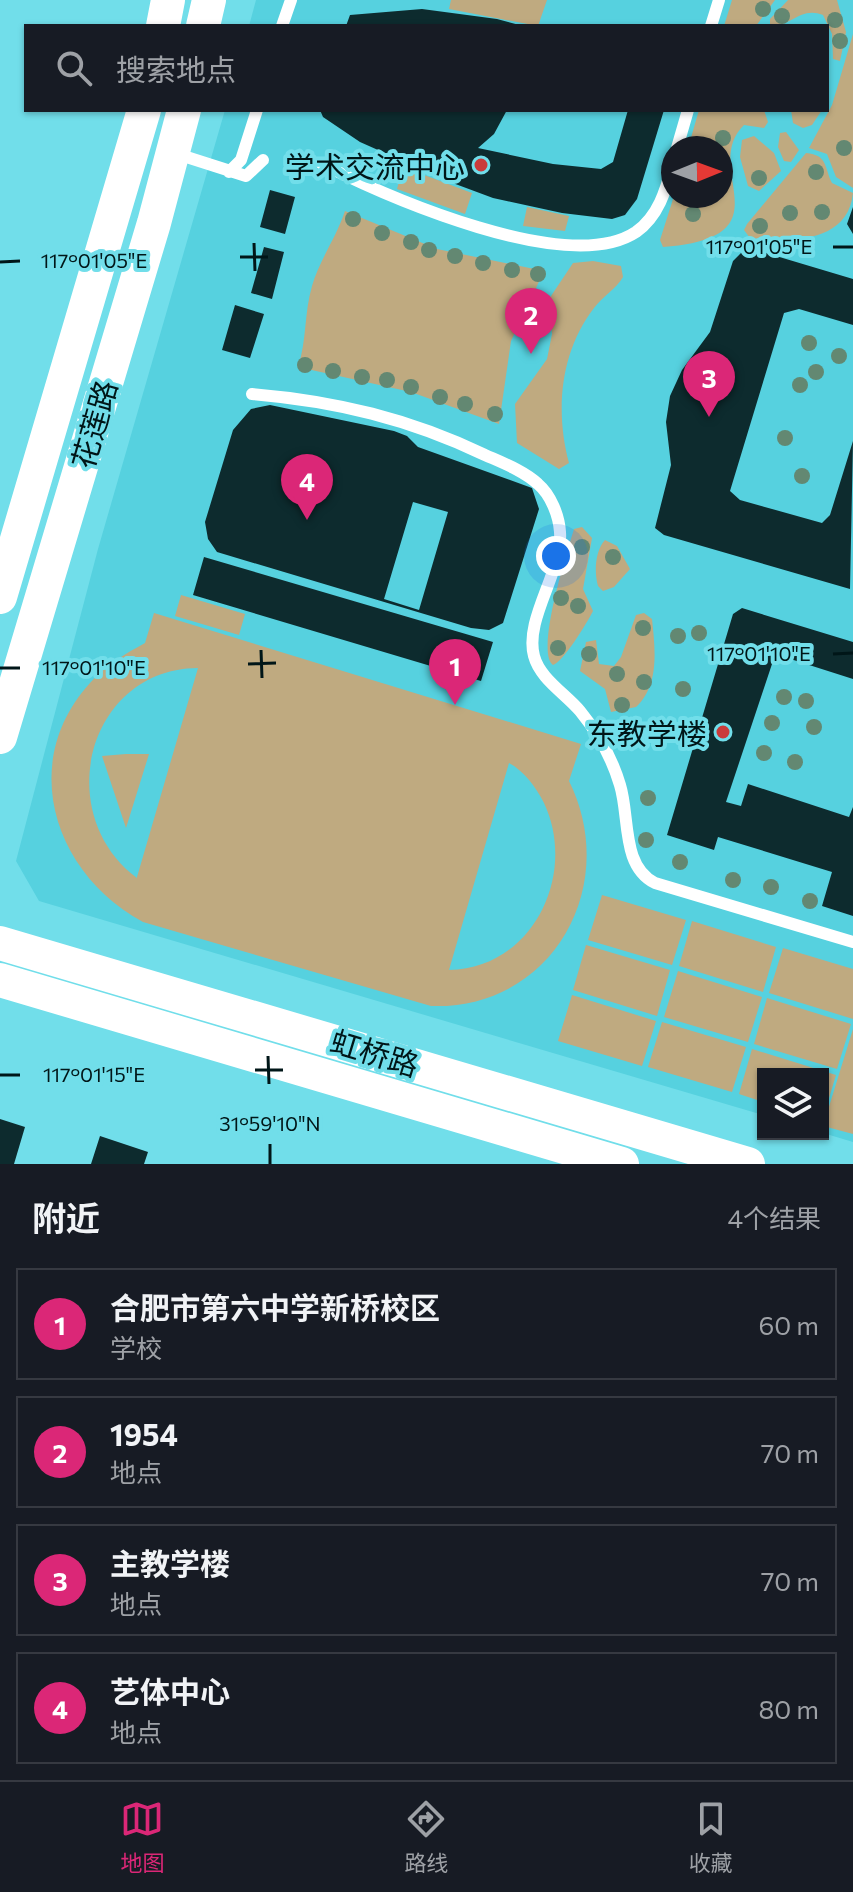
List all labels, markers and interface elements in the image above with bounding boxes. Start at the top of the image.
search box [24,24,829,112]
icon: search [52,46,96,90]
text: 搜索地点 [116,50,236,87]
north arrow [661,136,733,208]
place label: 学术交流中心 [285,147,465,184]
marker: 学术交流中心 [472,156,490,174]
text: 117°01'05"E [706,234,812,258]
text: 117°01'05"E [41,248,147,272]
pin: 2 [505,288,557,354]
pin: 3 [683,351,735,417]
street label: 花莲路 [63,376,123,472]
pin: 4 [281,454,333,520]
your location [536,536,576,576]
pin: 1 [429,639,481,705]
text: 117°01'10"E [707,641,811,665]
text: 117°01'10"E [42,655,146,679]
place label: 东教学楼 [587,714,707,751]
marker: 东教学楼 [714,723,732,741]
street label: 虹桥路 [327,1021,423,1083]
text: 117°01'15"E [43,1062,145,1086]
map controls [757,1068,829,1140]
button: layers [757,1068,829,1140]
text: 31°59'10"N [219,1111,321,1135]
text: 附近 [32,1196,100,1238]
text: 4个结果 [727,1202,821,1233]
text: 合肥市第六中学新桥校区 [110,1288,440,1325]
text: 1 [54,1309,66,1340]
text: 60 m [759,1309,819,1340]
text: 学校 [110,1332,162,1363]
text: 1954 [110,1415,178,1452]
text: 2 [53,1437,67,1468]
text: 70 m [761,1437,819,1468]
text: 地点 [110,1456,162,1487]
text: 主教学楼 [110,1544,230,1581]
text: 3 [52,1565,68,1596]
text: 70 m [761,1565,819,1596]
text: 地点 [110,1588,162,1619]
text: 艺体中心 [110,1672,230,1709]
text: 4 [52,1693,68,1724]
text: 80 m [759,1693,819,1724]
text: 地点 [110,1716,162,1747]
tab: 地图 [120,1797,164,1877]
tab: 路线 [404,1797,449,1877]
tab: 收藏 [689,1797,733,1877]

